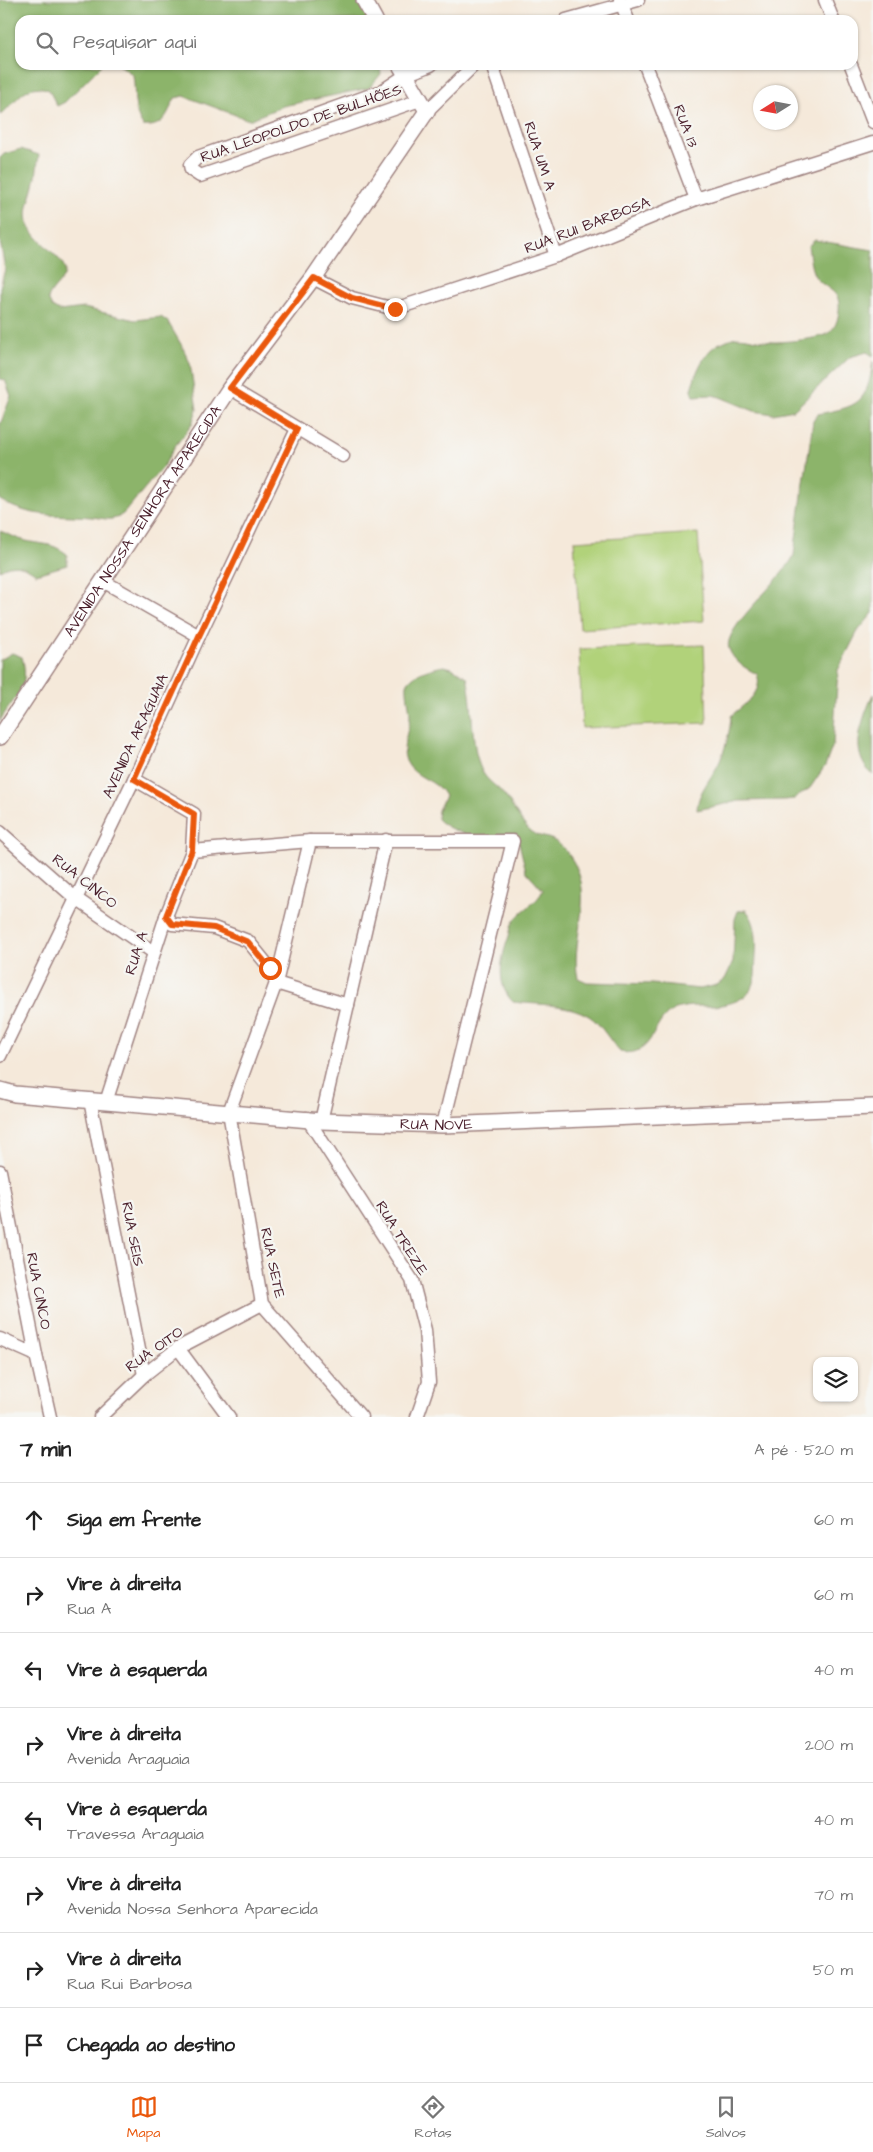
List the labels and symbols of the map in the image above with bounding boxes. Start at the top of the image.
street label: RUA LEOPOLDO DE BULHÕES [198,79,405,168]
north arrow [753,85,798,130]
street label: RUA 13 [668,102,703,151]
street label: RUA UM A [519,119,561,194]
street label: RUA RUI BARBOSA [521,192,653,259]
route end [384,298,407,321]
street label: AVENIDA NOSSA SENHORA APARECIDA [59,401,227,641]
street label: AVENIDA ARAGUAIA [97,670,174,802]
street label: RUA CINCO [48,849,122,914]
street label: RUA A [120,928,153,977]
route start [259,957,282,980]
street label: RUA NOVE [400,1114,473,1136]
street label: RUA TREZE [370,1197,433,1280]
street label: RUA SEIS [116,1200,149,1268]
street label: RUA SETE [255,1226,290,1300]
street label: RUA CINCO [21,1251,56,1331]
street label: RUA OITO [121,1321,187,1377]

